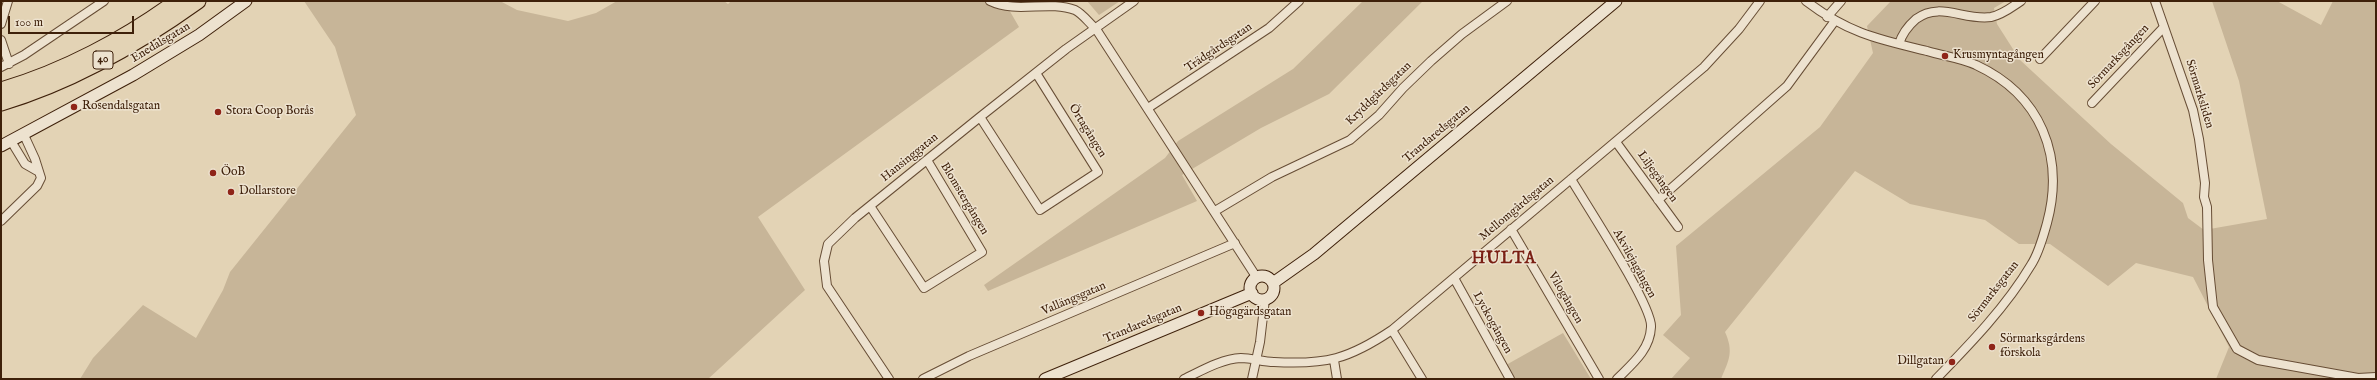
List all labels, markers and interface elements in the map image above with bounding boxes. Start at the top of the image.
scale bar [10,8,136,34]
text: 100 m [15,15,43,30]
street label: Enedalsgatan [129,20,193,66]
street label: Trädgårdsgatan [1183,20,1255,76]
street label: Sörmarksgången [2085,22,2153,92]
place label: Krusmyntagången [1953,49,2044,63]
road number: 40 [93,51,113,69]
marker: Krusmyntagången [1940,51,1950,61]
street label: Sörmarksliden [2182,58,2216,130]
street label: Kryddgårdsgatan [1343,59,1415,129]
place label: Rosendalsgatan [82,100,160,114]
marker: Rosendalsgatan [69,102,79,112]
street label: Örtagången [1065,102,1109,160]
street label: Trandaredsgatan [1400,102,1474,166]
place label: Stora Coop Borås [226,105,314,119]
marker: Stora Coop Borås [213,107,223,117]
street label: Hansinggatan [878,131,942,185]
street label: Liljegången [1634,149,1680,205]
street label: Blomstergången [937,160,991,238]
place label: ÖoB [221,166,245,180]
marker: ÖoB [208,168,218,178]
street label: Mellomgårdsgatan [1477,174,1557,244]
place label: Dollarstore [239,185,296,199]
marker: Dollarstore [226,187,236,197]
street label: Akvilejagången [1609,227,1659,301]
district label: HULTA [1471,250,1537,270]
street label: Sörmarksgatan [1966,258,2022,326]
street label: Vilogången [1544,270,1586,326]
street label: Vallängsgatan [1040,279,1108,319]
street label: Lyckogången [1469,290,1515,356]
street label: Trandaredsgatan [1102,301,1184,347]
place label: Högagärdsgatan [1209,306,1291,320]
marker: Högagärdsgatan [1196,308,1206,318]
place label: Sörmarksgårdens förskola [2000,333,2085,361]
marker: Sörmarksgårdens förskola [1987,342,1997,352]
place label: Dillgatan [1897,355,1944,369]
marker: Dillgatan [1947,357,1957,367]

